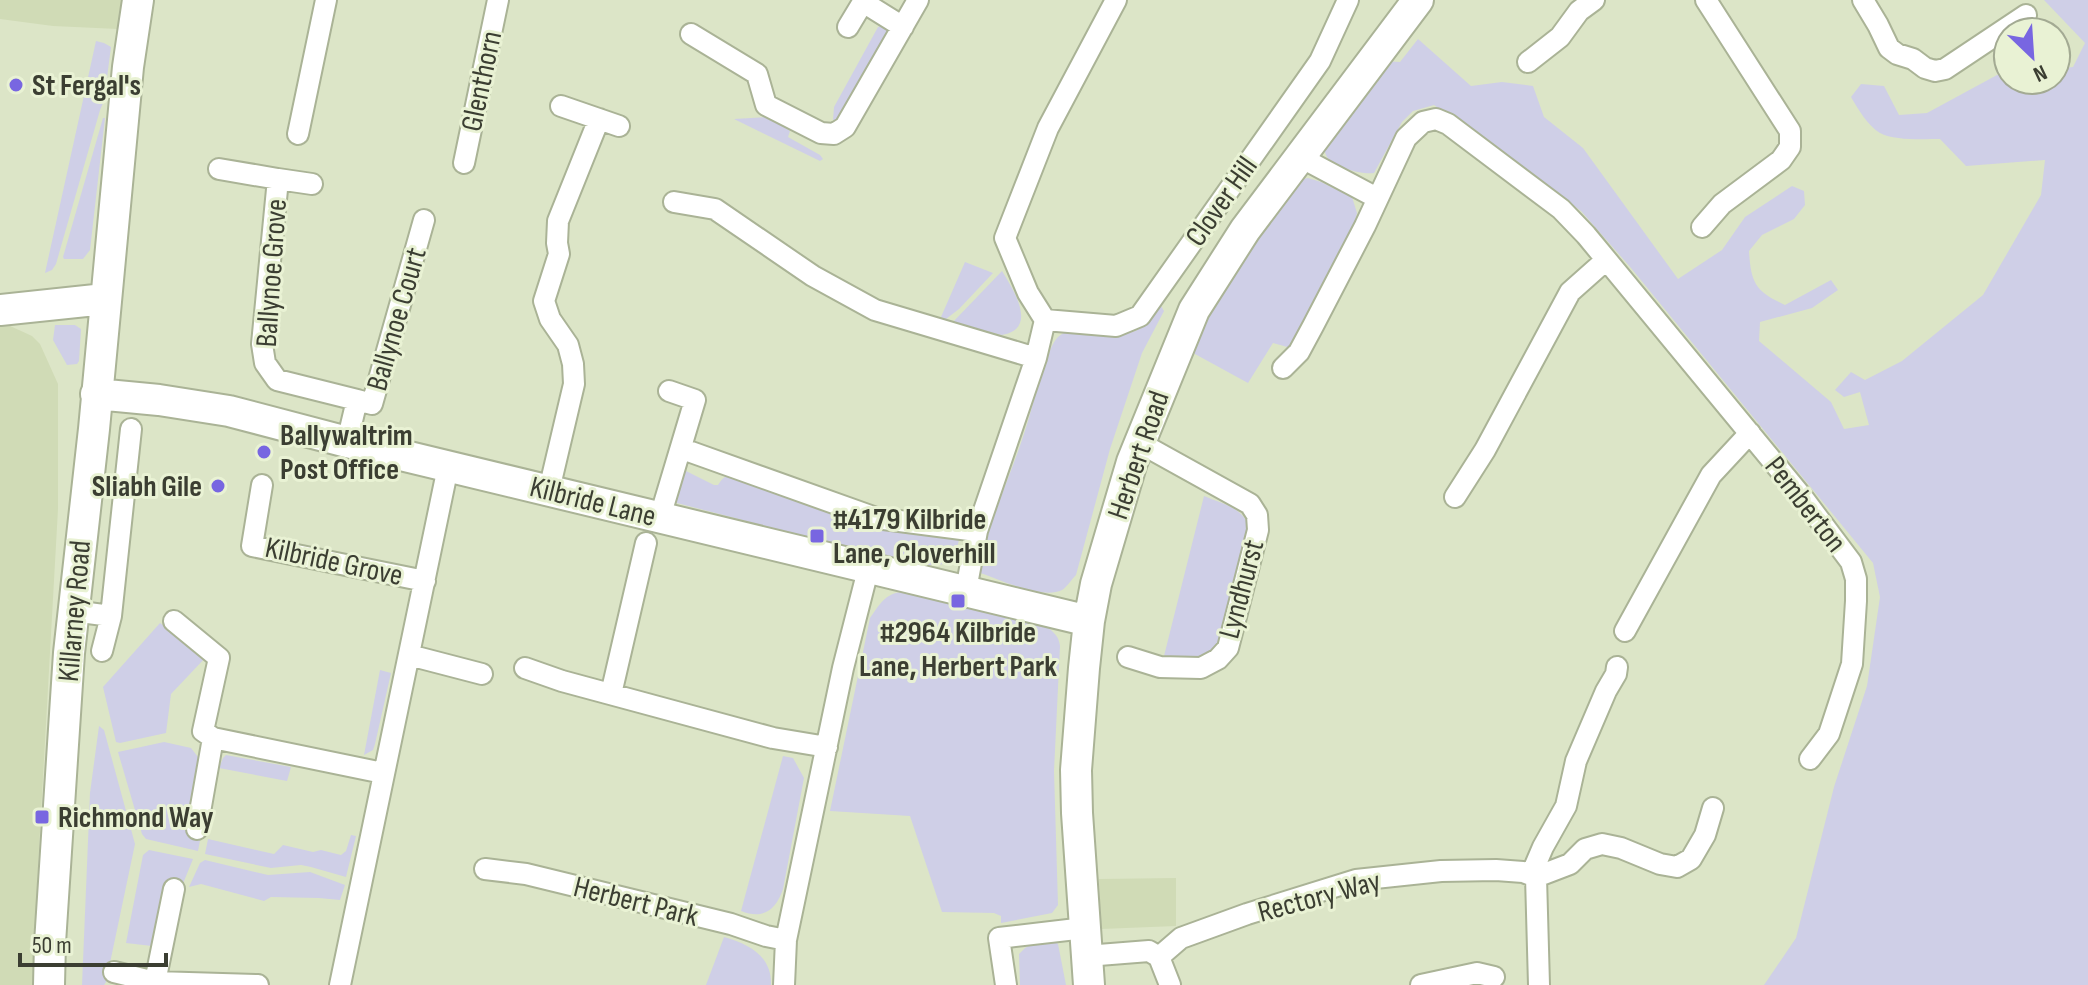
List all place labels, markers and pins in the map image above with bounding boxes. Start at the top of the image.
place label: St Fergal's [32,68,141,104]
marker: St Fergal's [7,76,25,94]
place label: Ballywaltrim Post Office [280,418,413,488]
marker: Ballywaltrim Post Office [255,443,273,461]
place label: Sliabh Gile [92,469,202,505]
marker: Sliabh Gile [209,477,227,495]
place label: #4179 Kilbride Lane, Cloverhill [833,502,996,572]
marker: #4179 Kilbride Lane, Cloverhill [808,527,826,545]
marker: #2964 Kilbride Lane, Herbert Park [949,592,967,610]
place label: #2964 Kilbride Lane, Herbert Park [859,615,1057,685]
place label: Richmond Way [58,800,214,836]
marker: Richmond Way [33,808,51,826]

